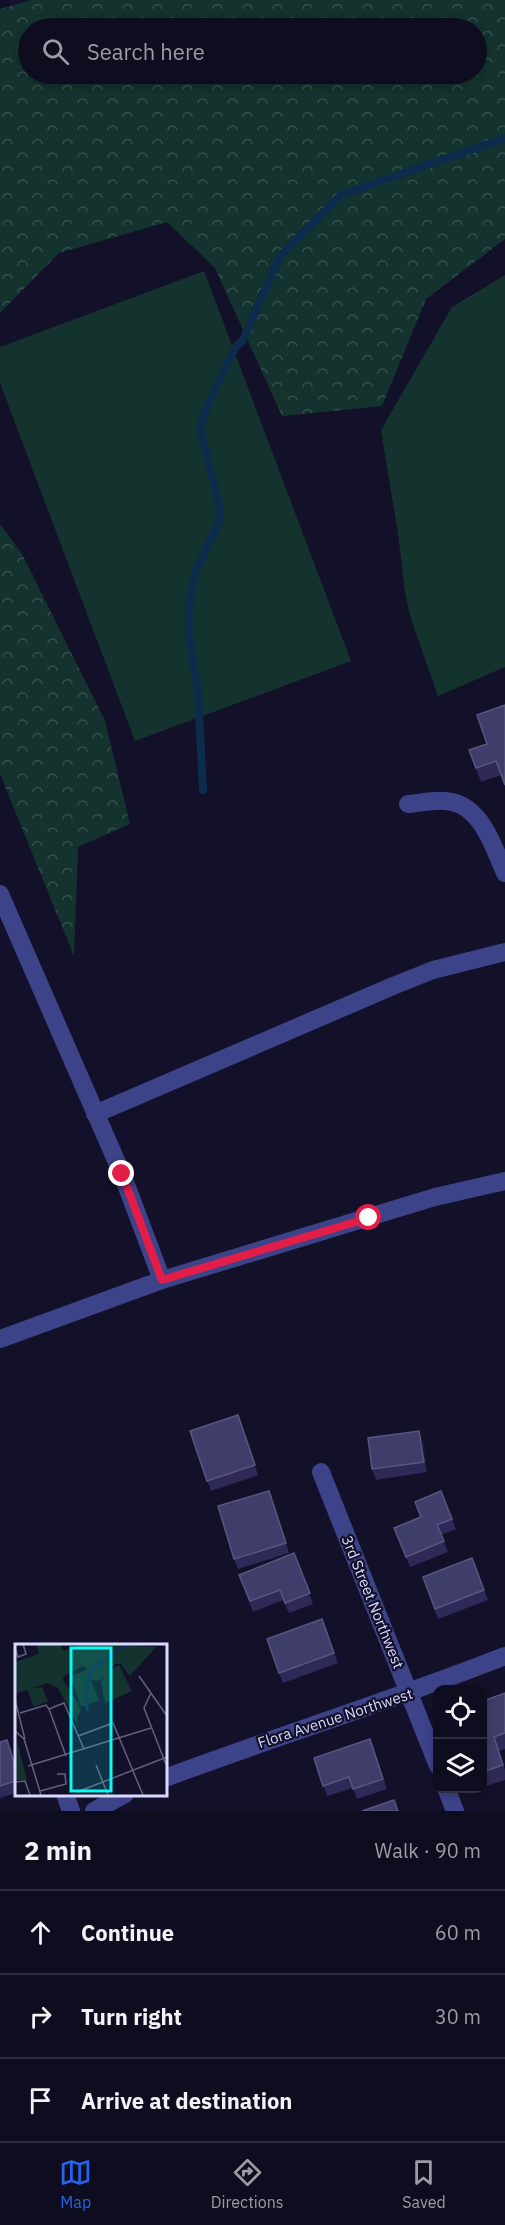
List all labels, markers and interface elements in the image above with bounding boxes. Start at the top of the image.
search box [18,18,487,84]
icon: search [39,35,72,68]
text: Search here [87,37,205,66]
route end [108,1160,134,1186]
route start [355,1204,381,1230]
street label: 3rd Street Northwest [338,1533,408,1671]
inset map [15,1644,166,1796]
street label: Flora Avenue Northwest [255,1684,415,1752]
map controls [433,1685,487,1793]
button: locate [433,1685,487,1739]
button: layers [433,1739,487,1793]
text: 2 min [24,1833,92,1867]
text: Walk · 90 m [375,1837,481,1864]
icon: ahead [24,1916,57,1949]
text: Continue [81,1918,174,1947]
text: 60 m [435,1919,481,1946]
icon: right [24,2000,57,2033]
text: Turn right [81,2002,182,2031]
text: 30 m [435,2003,481,2030]
icon: arrive [24,2084,57,2117]
text: Arrive at destination [81,2086,292,2115]
tab: Map [59,2156,92,2212]
tab: Directions [211,2156,284,2212]
tab: Saved [402,2156,446,2212]

